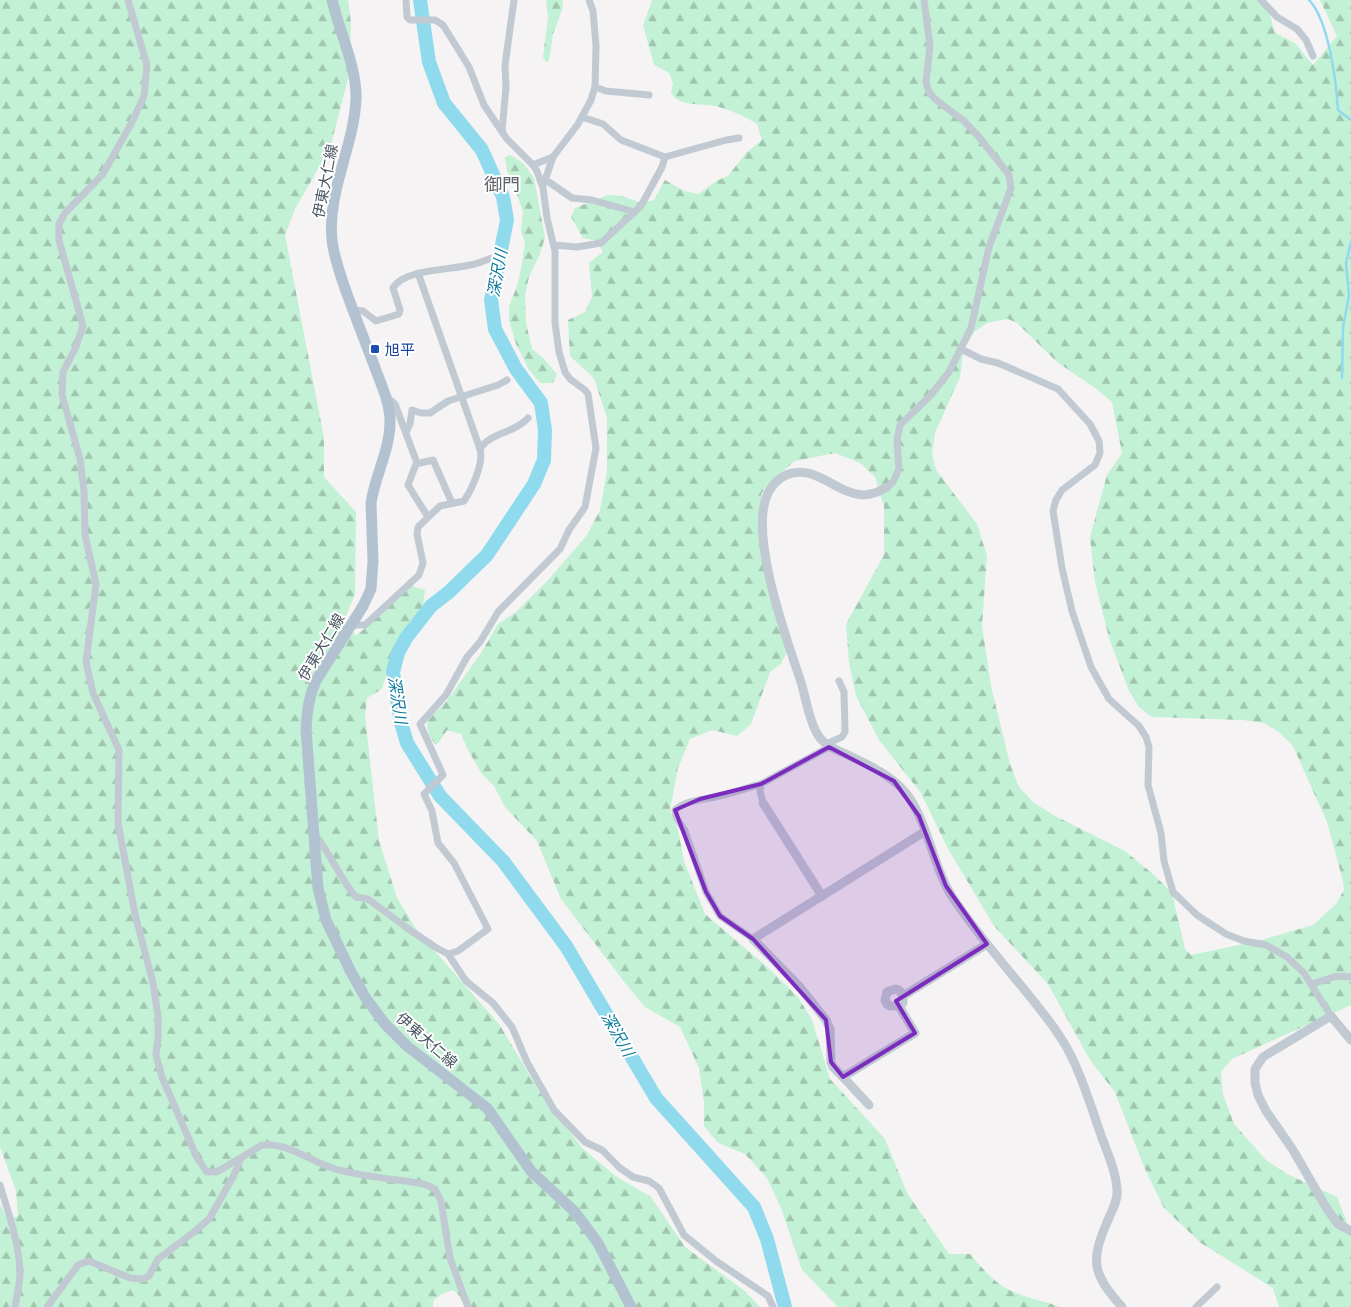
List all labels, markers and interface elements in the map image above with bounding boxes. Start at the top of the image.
street label: 伊東大仁線 [309,142,341,220]
district label: 御門 [484,173,520,196]
water label: 深沢川 [483,246,511,298]
place label: 旭平 [385,340,415,359]
marker: 旭平 [369,343,381,355]
street label: 伊東大仁線 [294,610,348,684]
water label: 深沢川 [384,675,412,727]
street label: 伊東大仁線 [392,1008,462,1072]
water label: 深沢川 [597,1008,640,1062]

